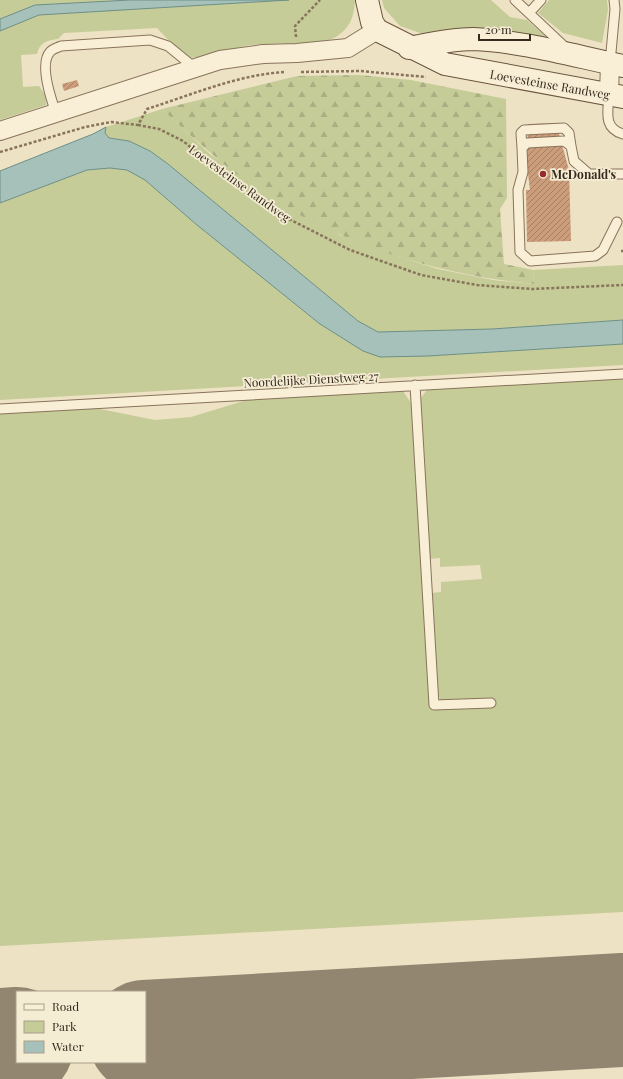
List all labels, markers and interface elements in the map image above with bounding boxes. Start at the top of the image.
scale bar [479,16,530,42]
text: 20 m [485,21,512,37]
street label: Loevesteinse Randweg [489,66,612,103]
street label: Loevesteinse Randweg [186,141,294,226]
place label: McDonald's [551,166,617,182]
marker: McDonald's [538,169,548,179]
street label: Noordelijke Dienstweg 27 [243,367,379,391]
legend [16,991,146,1063]
text: Road [52,998,79,1014]
text: Park [52,1018,77,1034]
text: Water [51,1038,85,1054]

